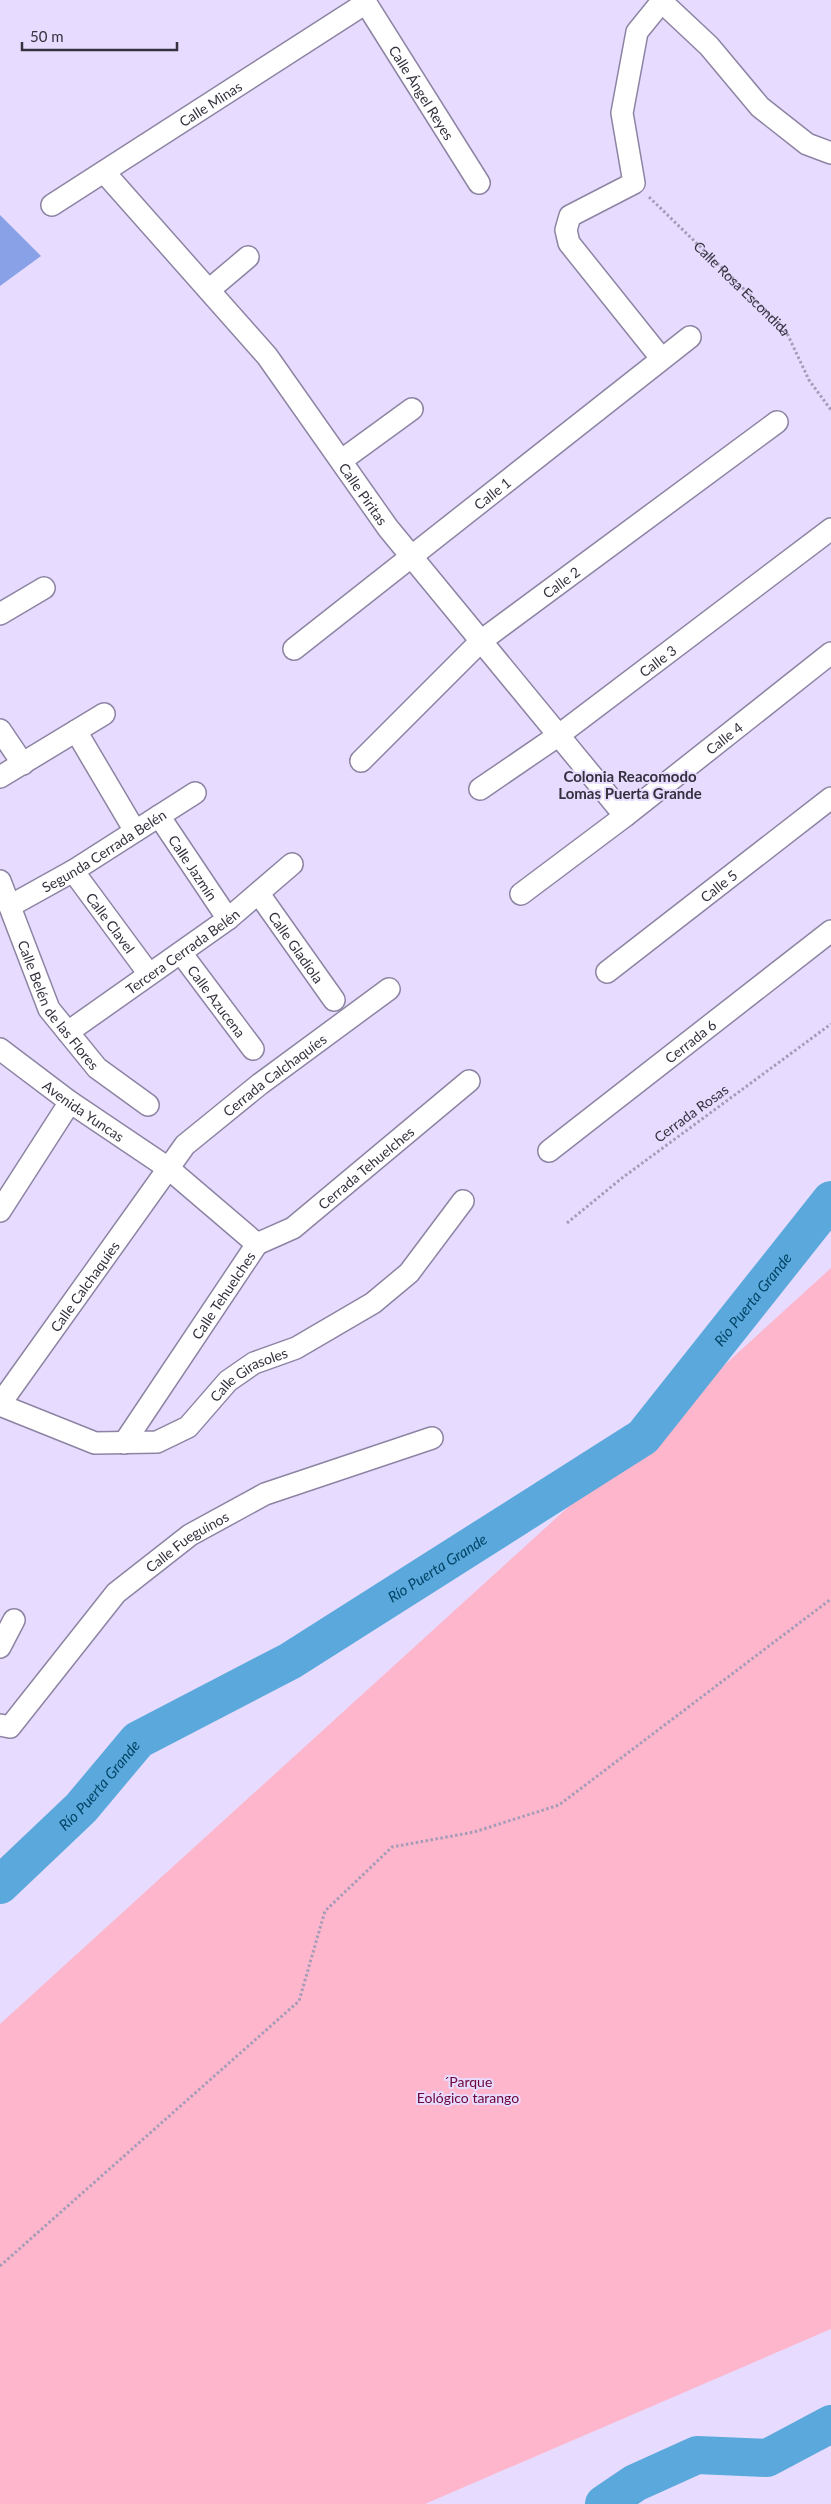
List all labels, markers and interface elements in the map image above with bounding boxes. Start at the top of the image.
scale bar [22,20,178,52]
text: 50 m [30,27,64,45]
street label: Calle Ángel Reyes [386,42,458,143]
street label: Calle Minas [176,77,245,130]
street label: Calle Rosa Escondida [691,237,795,338]
street label: Calle Piritas [336,459,392,528]
street label: Calle 1 [470,473,514,513]
street label: Calle 2 [539,563,583,601]
street label: Calle 3 [635,641,679,680]
street label: Calle 4 [702,718,746,758]
district label: Colonia Reacomodo Lomas Puerta Grande [558,767,702,802]
street label: Segunda Cerrada Belén [39,805,169,895]
street label: Calle Jazmín [166,832,221,903]
street label: Calle 5 [697,866,740,905]
street label: Calle Clavel [83,889,139,956]
street label: Tercera Cerrada Belén [122,905,242,997]
street label: Calle Gladiola [265,908,328,986]
street label: Calle Belén de las Flores [15,937,103,1073]
street label: Calle Azucena [184,962,250,1040]
street label: Cerrada 6 [661,1016,719,1066]
street label: Cerrada Calchaquíes [219,1030,329,1120]
street label: Avenida Yuncas [40,1076,128,1145]
street label: Cerrada Rosas [651,1080,731,1146]
street label: Cerrada Tehuelches [314,1122,417,1212]
street label: Calle Calchaquíes [46,1237,122,1335]
street label: Calle Tehuelches [188,1248,258,1342]
water label: Río Puerta Grande [710,1249,795,1349]
street label: Calle Girasoles [206,1343,290,1405]
street label: Calle Fueguinos [142,1507,231,1575]
water label: Río Puerta Grande [384,1530,490,1606]
water label: Río Puerta Grande [55,1736,143,1834]
park label: ´Parque Eológico tarango [417,2073,519,2106]

